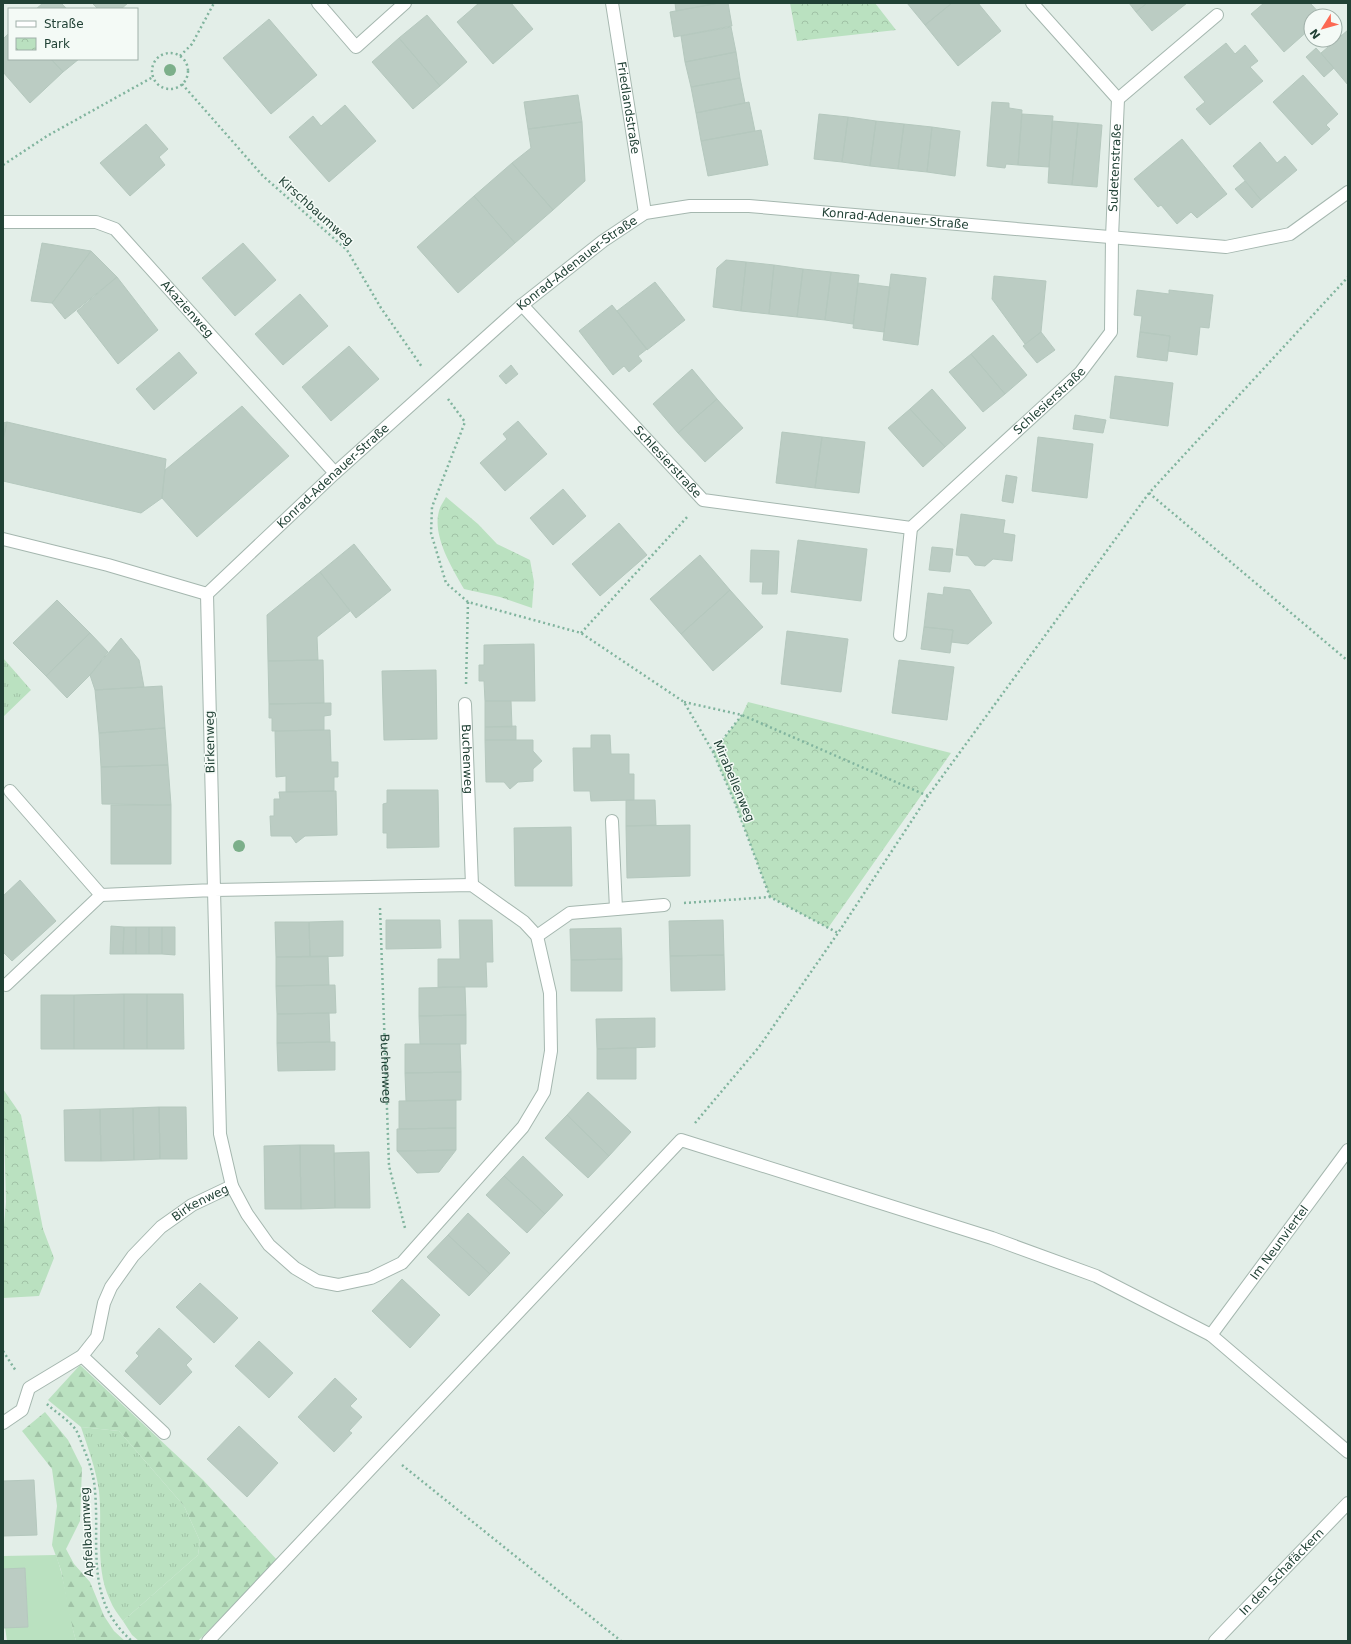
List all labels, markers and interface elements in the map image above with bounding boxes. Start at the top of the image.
legend [8,8,138,60]
north arrow [1303,8,1343,48]
text: Straße [44,17,84,31]
text: N [1307,26,1323,41]
text: Park [44,37,70,51]
street label: Friedlandstraße [614,60,643,155]
street label: Sudetenstraße [1106,123,1124,212]
street label: Kirschbaumweg [276,174,356,248]
street label: Konrad-Adenauer-Straße [821,205,969,232]
street label: Konrad-Adenauer-Straße [514,213,640,313]
street label: Akazienweg [158,278,216,340]
street label: Schlesierstraße [1011,365,1089,437]
street label: Konrad-Adenauer-Straße [274,421,392,531]
street label: Schlesierstraße [631,423,704,501]
street label: Birkenweg [202,710,218,774]
street label: Buchenweg [459,724,475,794]
street label: Mirabellenweg [710,738,758,824]
street label: Buchenweg [377,1034,394,1104]
street label: Birkenweg [169,1182,231,1224]
street label: Im Neunviertel [1247,1203,1312,1282]
street label: Apfelbaumweg [78,1487,96,1577]
street label: In den Schafäckern [1237,1526,1327,1618]

